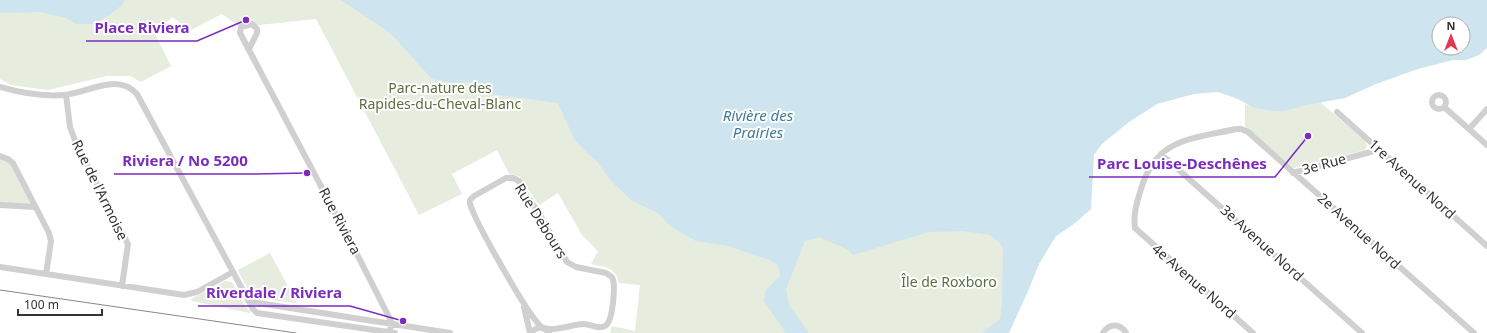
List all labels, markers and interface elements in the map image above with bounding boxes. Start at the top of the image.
callout: Place Riviera [86,14,197,41]
north arrow [1431,16,1471,56]
text: Place Riviera [94,17,190,37]
text: N [1447,18,1455,33]
park label: Parc-nature des Rapides-du-Cheval-Blanc [359,78,521,113]
water label: Rivière des Prairies [723,105,794,142]
street label: 1re Avenue Nord [1365,134,1460,223]
street label: Rue de l'Armoise [68,136,133,243]
callout: Riviera / No 5200 [114,147,255,174]
street label: 3e Rue [1300,149,1348,178]
text: Riviera / No 5200 [122,150,248,170]
callout: Parc Louise-Deschênes [1089,150,1275,177]
text: Parc Louise-Deschênes [1097,153,1267,173]
street label: Rue Debours [511,180,572,262]
street label: Rue Riviera [315,184,366,258]
street label: 2e Avenue Nord [1314,188,1405,273]
street label: 3e Avenue Nord [1217,200,1308,285]
street label: 4e Avenue Nord [1148,239,1240,322]
park label: Île de Roxboro [901,272,997,291]
callout: Riverdale / Riviera [198,279,350,306]
text: Riverdale / Riviera [206,282,342,302]
scale bar [18,291,102,317]
text: 100 m [24,296,59,313]

